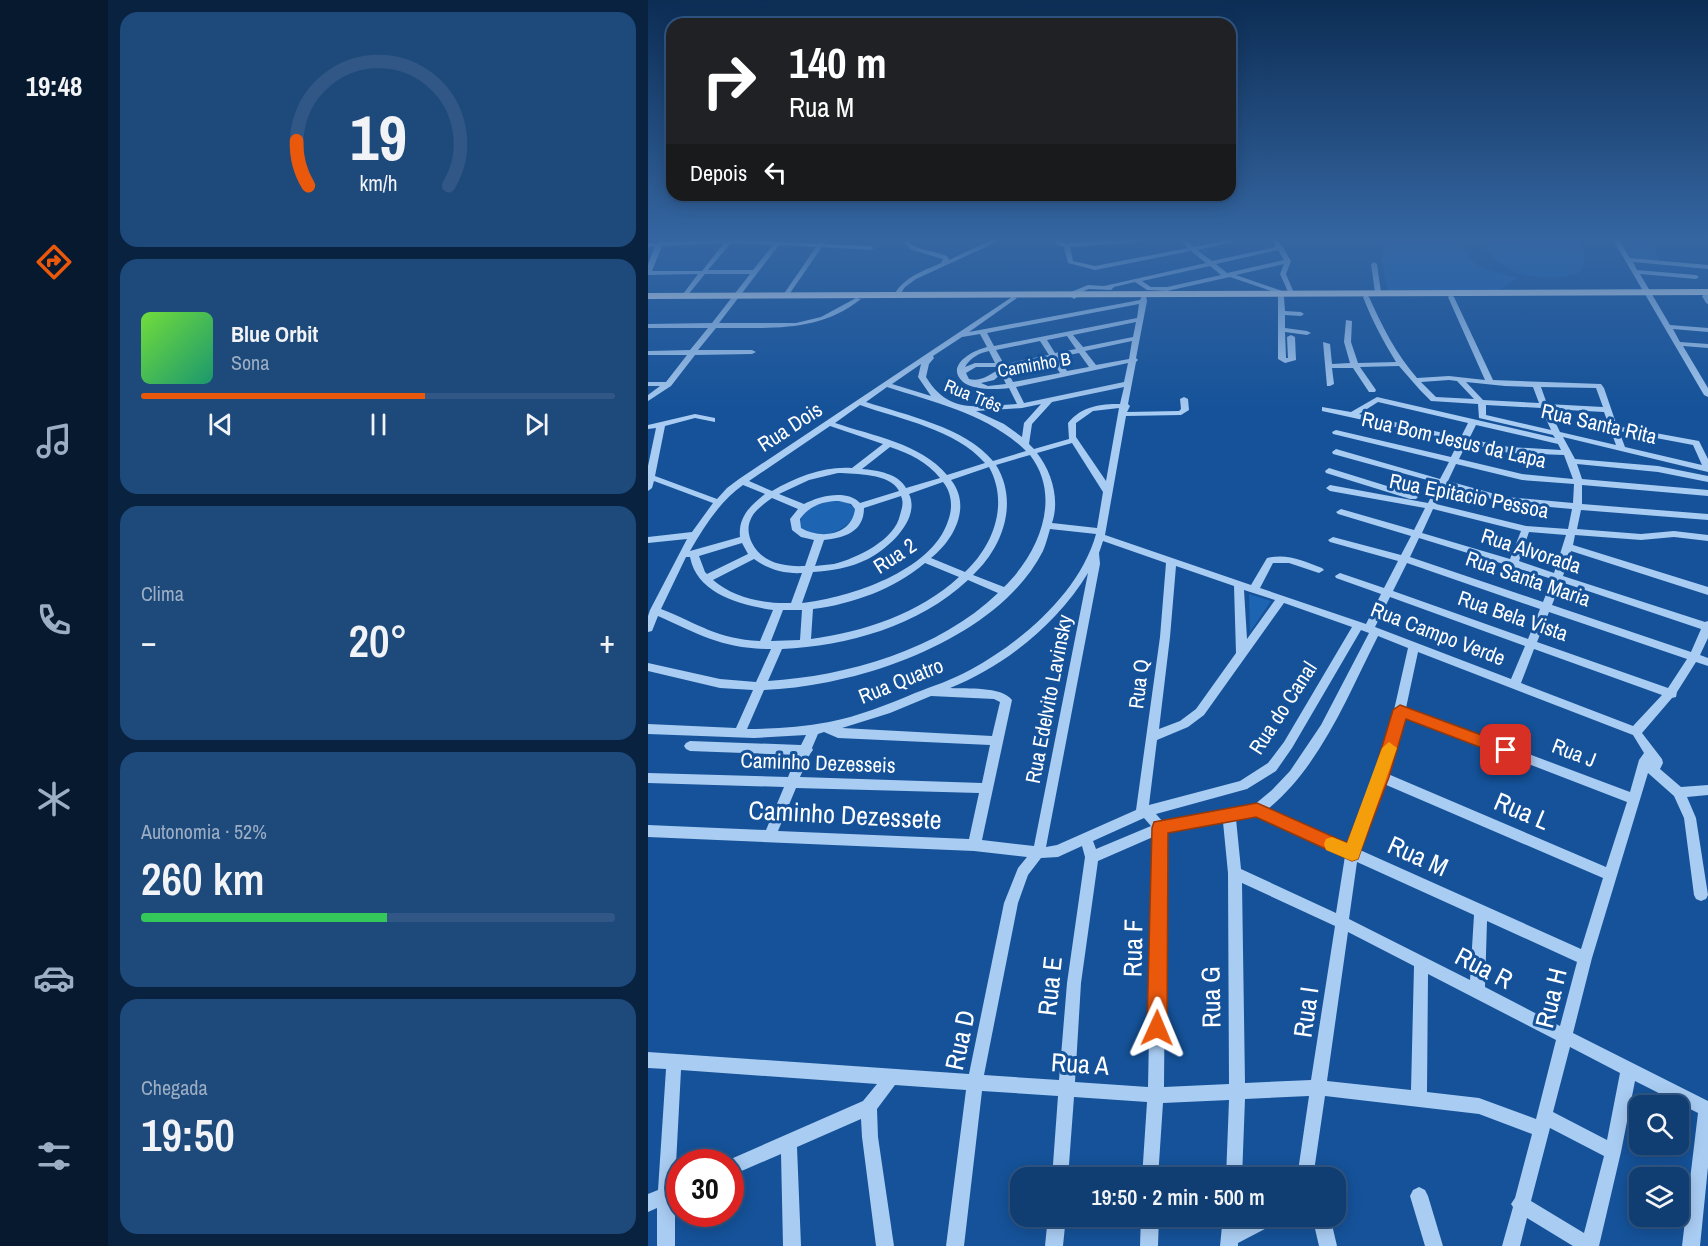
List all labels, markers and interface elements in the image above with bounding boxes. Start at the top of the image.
text: 140 m [789,35,887,91]
icon: right [690,42,768,120]
text: 19:48 [26,68,82,104]
text: Rua M [789,89,854,125]
text: 19 [350,96,406,180]
icon: left [759,156,792,189]
text: Depois [690,158,747,188]
text: km/h [359,170,397,199]
icon: directions [33,241,75,283]
text: Blue Orbit [231,319,318,349]
street label: Caminho B [995,346,1073,383]
text: Sona [231,349,269,376]
street label: Rua Três [941,373,1006,418]
street label: Rua Dois [752,395,828,458]
street label: Rua Santa Rita [1538,396,1660,451]
street label: Rua Bom Jesus da Lapa [1359,404,1550,475]
icon: previous [204,408,237,441]
icon: pause [362,408,395,441]
icon: next [520,408,553,441]
icon: music [33,420,75,462]
street label: Rua Epitacio Pessoa [1387,466,1552,525]
street label: Rua Alvorada [1478,521,1585,580]
street label: Rua 2 [868,531,922,580]
street label: Rua Santa Maria [1462,544,1595,614]
text: Clima [141,580,184,607]
street label: Rua Bela Vista [1454,583,1572,648]
street label: Rua Campo Verde [1367,595,1510,672]
icon: phone [33,599,75,641]
text: 20° [348,610,408,671]
street label: Rua Edelvito Lavinsky [1018,612,1079,786]
text: − [141,619,157,663]
text: + [599,619,615,663]
street label: Rua Quatro [854,650,948,711]
street label: Rua do Canal [1242,656,1323,760]
street label: Rua Q [1121,657,1156,710]
pin [1480,724,1531,775]
street label: Rua J [1548,731,1600,774]
icon: arrive [1489,733,1522,766]
street label: Caminho Dezesseis [740,745,896,780]
icon: climate [33,778,75,820]
street label: Rua L [1489,783,1555,838]
street label: Caminho Dezessete [748,792,942,837]
text: Autonomia · 52% [141,818,267,845]
street label: Rua M [1382,827,1454,884]
text: 260 km [141,848,265,909]
street label: Rua F [1114,919,1151,977]
street label: Rua R [1449,938,1519,997]
street label: Rua E [1029,955,1070,1017]
icon: car [33,957,75,999]
street label: Rua H [1526,964,1575,1031]
street label: Rua G [1192,966,1229,1028]
street label: Rua I [1285,984,1326,1040]
position arrow [1125,996,1189,1060]
street label: Rua D [936,1007,983,1073]
street label: Rua A [1050,1044,1111,1083]
text: Chegada [141,1074,208,1101]
map controls [1629,1095,1689,1227]
button: search [1629,1095,1689,1155]
text: 19:50 [141,1104,235,1165]
icon: filters [33,1135,75,1177]
speed limit sign: 30 [666,1149,744,1227]
button: layers [1629,1167,1689,1227]
text: 19:50 · 2 min · 500 m [1091,1182,1265,1212]

